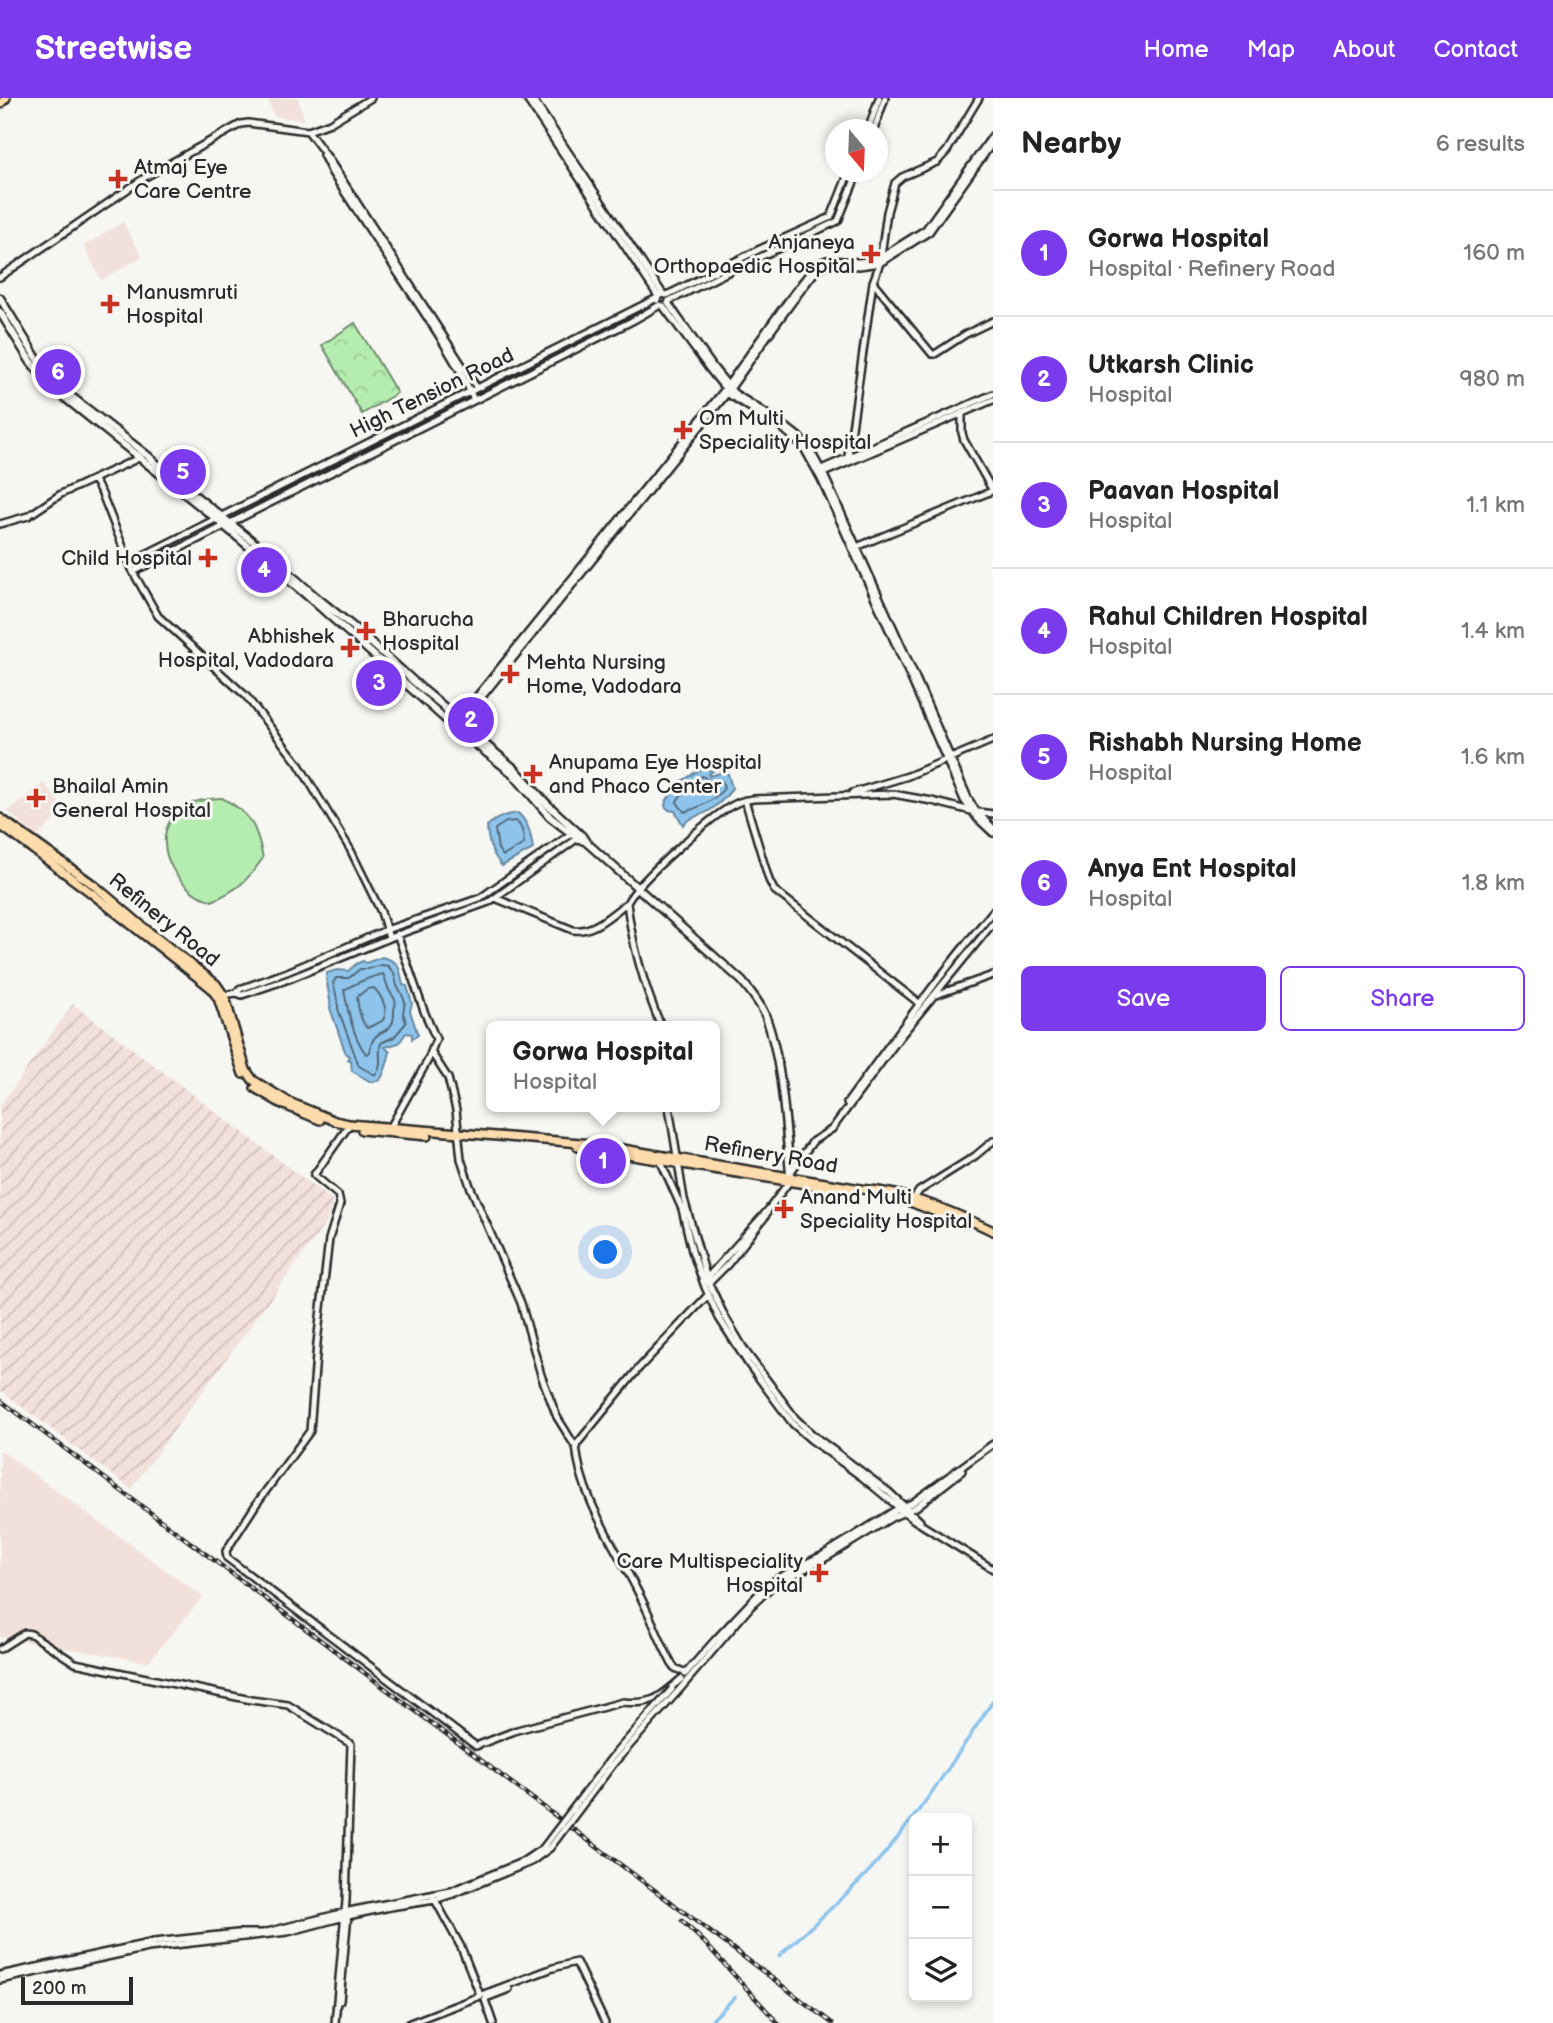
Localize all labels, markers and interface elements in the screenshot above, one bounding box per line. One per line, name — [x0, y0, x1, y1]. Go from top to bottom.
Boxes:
text: Streetwise — [35, 29, 192, 69]
text: Home — [1144, 35, 1209, 64]
text: Map — [1247, 35, 1295, 64]
text: About — [1333, 35, 1395, 64]
text: Contact — [1433, 35, 1518, 64]
north arrow — [825, 119, 888, 182]
text: Nearby — [1021, 126, 1121, 162]
text: 6 results — [1436, 130, 1525, 158]
place label: Atmaj Eye Care Centre — [134, 155, 251, 204]
marker: Atmaj Eye Care Centre — [108, 169, 128, 189]
text: Gorwa Hospital — [1088, 224, 1269, 255]
place label: Anjaneya Orthopaedic Hospital — [654, 230, 855, 279]
text: 1 — [1039, 239, 1049, 267]
text: 160 m — [1463, 239, 1525, 267]
marker: Anjaneya Orthopaedic Hospital — [861, 244, 881, 264]
text: Hospital · Refinery Road — [1088, 255, 1335, 283]
place label: Manusmruti Hospital — [126, 280, 238, 329]
marker: Manusmruti Hospital — [100, 294, 120, 314]
street label: High Tension Road — [346, 342, 518, 444]
pin: 6 — [35, 346, 81, 398]
text: Utkarsh Clinic — [1088, 350, 1254, 381]
text: 2 — [1037, 365, 1051, 393]
text: 980 m — [1460, 365, 1525, 393]
text: Hospital — [1088, 381, 1173, 409]
place label: Om Multi Speciality Hospital — [699, 406, 871, 455]
marker: Om Multi Speciality Hospital — [673, 420, 693, 440]
pin: 5 — [160, 446, 206, 498]
text: Paavan Hospital — [1088, 476, 1279, 507]
text: 3 — [1037, 491, 1051, 519]
text: 1.1 km — [1466, 491, 1525, 519]
text: Hospital — [1088, 507, 1173, 535]
pin: 4 — [241, 544, 287, 596]
place label: Child Hospital — [61, 546, 192, 571]
marker: Child Hospital — [198, 548, 218, 568]
text: Rahul Children Hospital — [1088, 602, 1368, 633]
place label: Bharucha Hospital — [382, 607, 474, 656]
text: 4 — [1037, 617, 1051, 645]
text: 1.4 km — [1461, 617, 1525, 645]
marker: Bharucha Hospital — [356, 621, 376, 641]
place label: Abhishek Hospital, Vadodara — [158, 624, 335, 673]
text: Hospital — [1088, 633, 1173, 661]
marker: Abhishek Hospital, Vadodara — [340, 638, 360, 658]
place label: Mehta Nursing Home, Vadodara — [526, 650, 682, 699]
pin: 3 — [356, 657, 402, 709]
marker: Mehta Nursing Home, Vadodara — [500, 664, 520, 684]
pin: 2 — [448, 694, 494, 746]
text: Rishabh Nursing Home — [1088, 728, 1362, 759]
text: 5 — [1037, 743, 1051, 771]
text: 1.6 km — [1461, 743, 1525, 771]
place label: Anupama Eye Hospital and Phaco Center — [549, 750, 762, 799]
text: Hospital — [1088, 759, 1173, 787]
marker: Anupama Eye Hospital and Phaco Center — [523, 764, 543, 784]
place label: Bhailal Amin General Hospital — [52, 774, 211, 823]
marker: Bhailal Amin General Hospital — [26, 788, 46, 808]
text: Anya Ent Hospital — [1088, 854, 1296, 885]
street label: Refinery Road — [104, 868, 224, 972]
text: 6 — [1037, 869, 1051, 897]
text: 1.8 km — [1462, 869, 1525, 897]
text: Hospital — [1088, 885, 1173, 913]
button: Save — [1021, 966, 1266, 1031]
button: Share — [1280, 966, 1525, 1031]
popup — [486, 1021, 720, 1112]
text: Gorwa Hospital — [513, 1037, 693, 1068]
text: Hospital — [513, 1068, 597, 1096]
street label: Refinery Road — [702, 1131, 840, 1179]
pin: 1 — [580, 1135, 626, 1187]
place label: Anand Multi Speciality Hospital — [800, 1185, 972, 1234]
marker: Anand Multi Speciality Hospital — [774, 1199, 794, 1219]
your location — [588, 1235, 622, 1269]
place label: Care Multispeciality Hospital — [616, 1549, 803, 1598]
marker: Care Multispeciality Hospital — [809, 1563, 829, 1583]
map controls — [909, 1813, 972, 2002]
button: + — [909, 1813, 972, 1876]
button: − — [909, 1876, 972, 1939]
button: layers — [909, 1939, 972, 2002]
scale bar — [21, 1974, 133, 2006]
text: 200 m — [32, 1977, 86, 2000]

